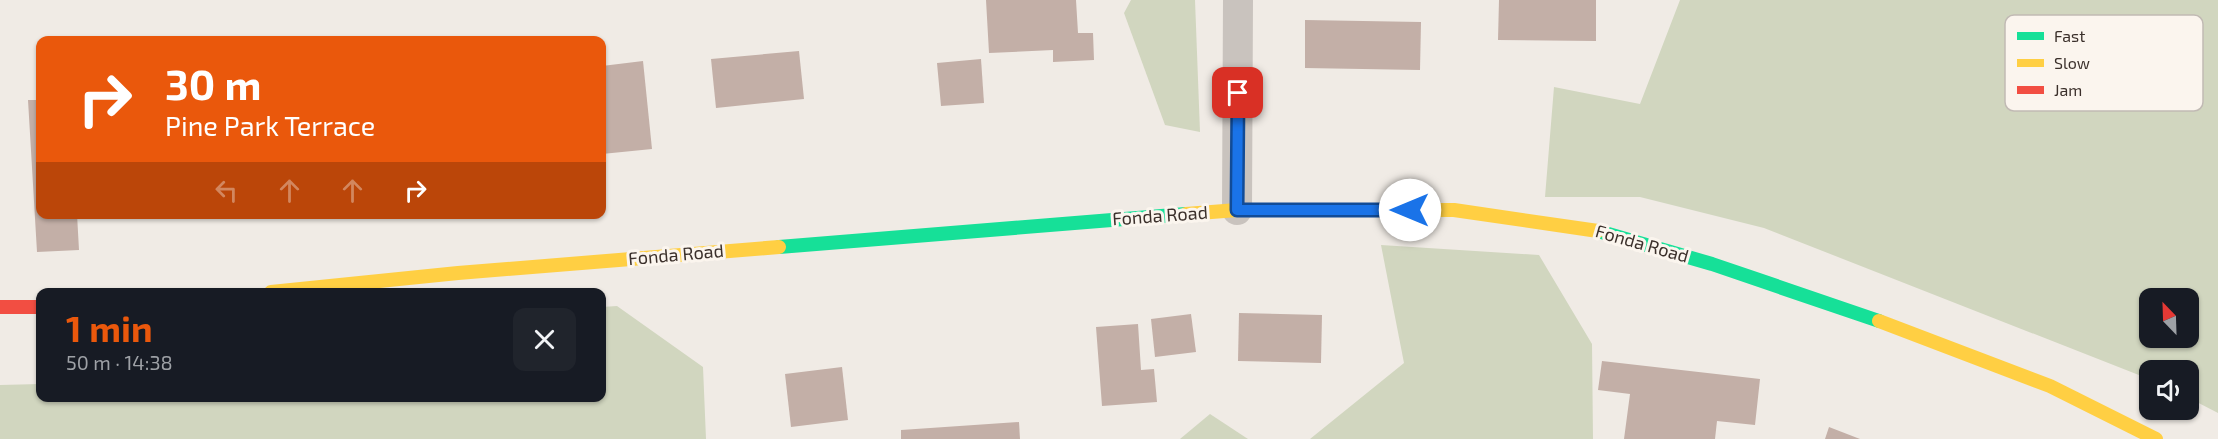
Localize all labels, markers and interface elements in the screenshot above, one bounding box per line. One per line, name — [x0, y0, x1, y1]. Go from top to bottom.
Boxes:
legend — [2005, 15, 2203, 111]
text: Fast — [2054, 26, 2085, 45]
text: Slow — [2054, 53, 2090, 72]
text: 30 m — [165, 58, 261, 108]
icon: right — [66, 60, 144, 138]
pin — [1212, 67, 1263, 118]
icon: arrive — [1221, 76, 1254, 109]
text: Jam — [2054, 80, 2082, 99]
text: Pine Park Terrace — [165, 109, 375, 141]
icon: left — [210, 174, 243, 207]
icon: ahead — [273, 174, 306, 207]
icon: ahead — [336, 174, 369, 207]
icon: right — [399, 174, 432, 207]
position arrow — [1378, 178, 1442, 242]
street label: Fonda Road — [1111, 201, 1208, 229]
street label: Fonda Road — [1593, 219, 1691, 267]
street label: Fonda Road — [627, 239, 725, 269]
north arrow — [2139, 288, 2199, 348]
map controls — [2139, 288, 2199, 420]
text: 1 min — [66, 306, 153, 349]
button: close — [513, 308, 576, 371]
text: 50 m · 14:38 — [66, 350, 173, 374]
button: sound — [2139, 360, 2199, 420]

